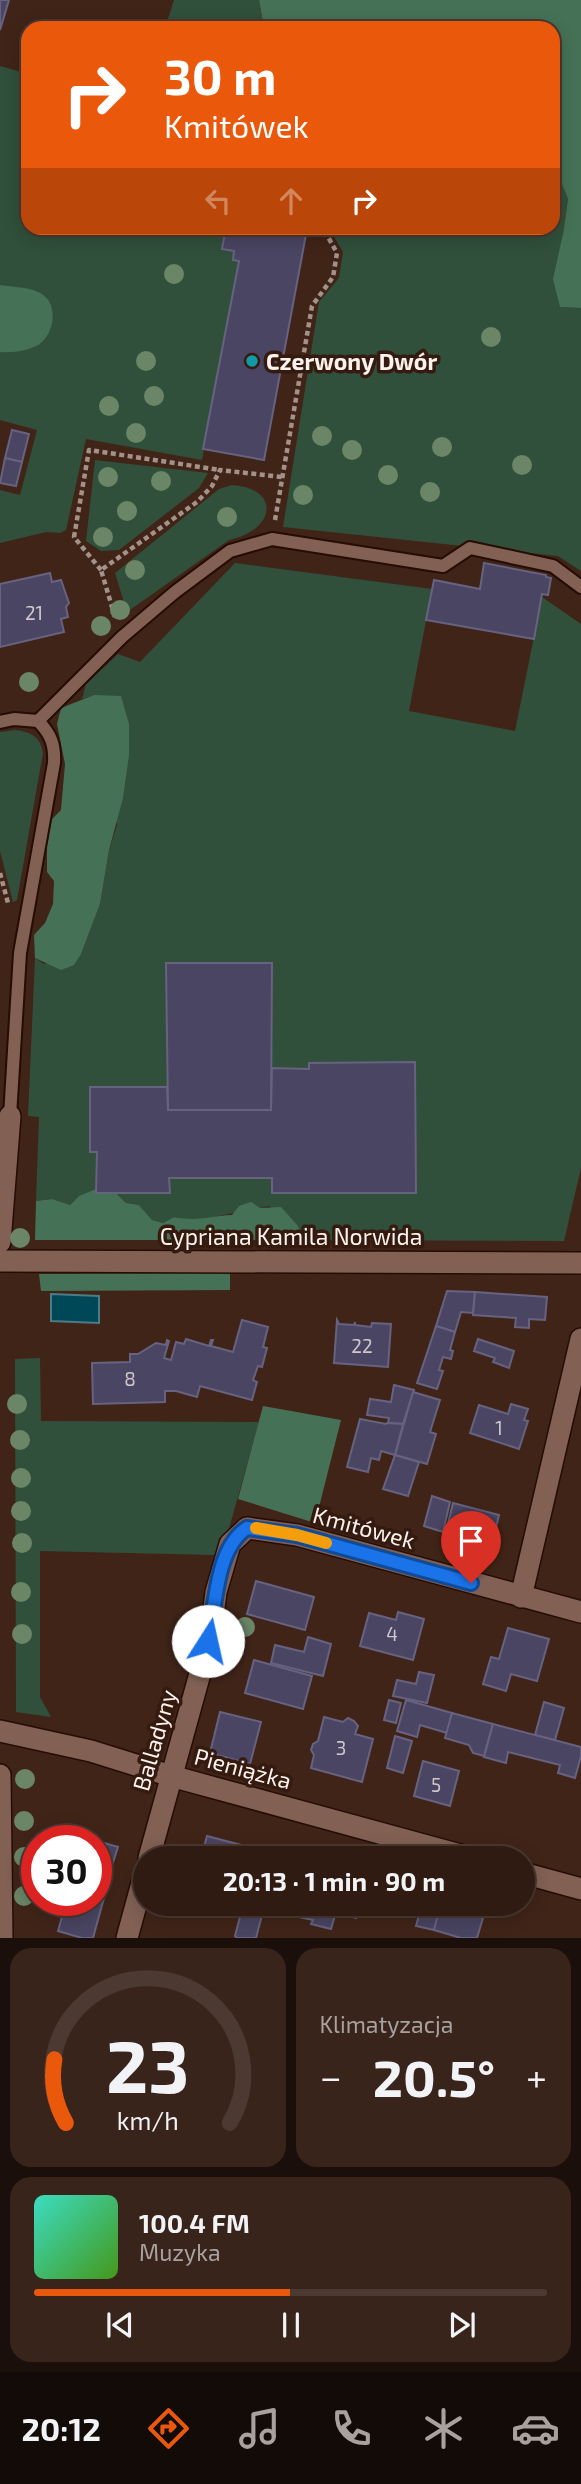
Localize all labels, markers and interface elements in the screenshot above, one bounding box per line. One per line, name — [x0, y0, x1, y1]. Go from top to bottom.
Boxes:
text: 30 m — [164, 46, 276, 105]
icon: right — [49, 49, 140, 140]
text: Kmitówek — [164, 106, 309, 144]
icon: left — [199, 182, 237, 220]
icon: ahead — [272, 182, 310, 220]
icon: right — [345, 182, 383, 220]
place label: Czerwony Dwór — [266, 347, 437, 375]
marker: Czerwony Dwór — [244, 353, 260, 369]
house number: 21 — [25, 601, 43, 624]
street label: Cypriana Kamila Norwida — [160, 1222, 422, 1250]
house number: 22 — [351, 1334, 373, 1357]
house number: 8 — [124, 1367, 136, 1390]
house number: 1 — [495, 1416, 503, 1439]
street label: Kmitówek — [310, 1500, 418, 1554]
pin — [441, 1511, 501, 1583]
icon: arrive — [452, 1522, 490, 1560]
position arrow — [171, 1604, 245, 1678]
house number: 4 — [386, 1622, 398, 1645]
street label: Balladyny — [126, 1686, 182, 1794]
house number: 3 — [336, 1736, 346, 1759]
street label: Pieniążka — [191, 1742, 295, 1794]
house number: 5 — [431, 1773, 441, 1796]
speed limit sign: 30 — [21, 1825, 112, 1916]
text: 20:13 · 1 min · 90 m — [223, 1865, 445, 1896]
text: Klimatyzacja — [320, 2010, 453, 2038]
text: 23 — [106, 2021, 190, 2109]
text: 20.5° — [373, 2045, 495, 2107]
text: − — [320, 2053, 342, 2099]
text: + — [526, 2053, 547, 2099]
text: km/h — [117, 2105, 179, 2135]
text: 100.4 FM — [139, 2207, 250, 2238]
text: Muzyka — [139, 2238, 221, 2266]
icon: previous — [101, 2306, 139, 2344]
icon: pause — [272, 2306, 310, 2344]
icon: next — [443, 2306, 481, 2344]
icon: directions — [144, 2404, 193, 2453]
icon: music — [235, 2404, 284, 2453]
icon: phone — [327, 2404, 376, 2453]
icon: climate — [419, 2404, 468, 2453]
icon: car — [511, 2404, 560, 2453]
text: 20:12 — [21, 2409, 101, 2447]

